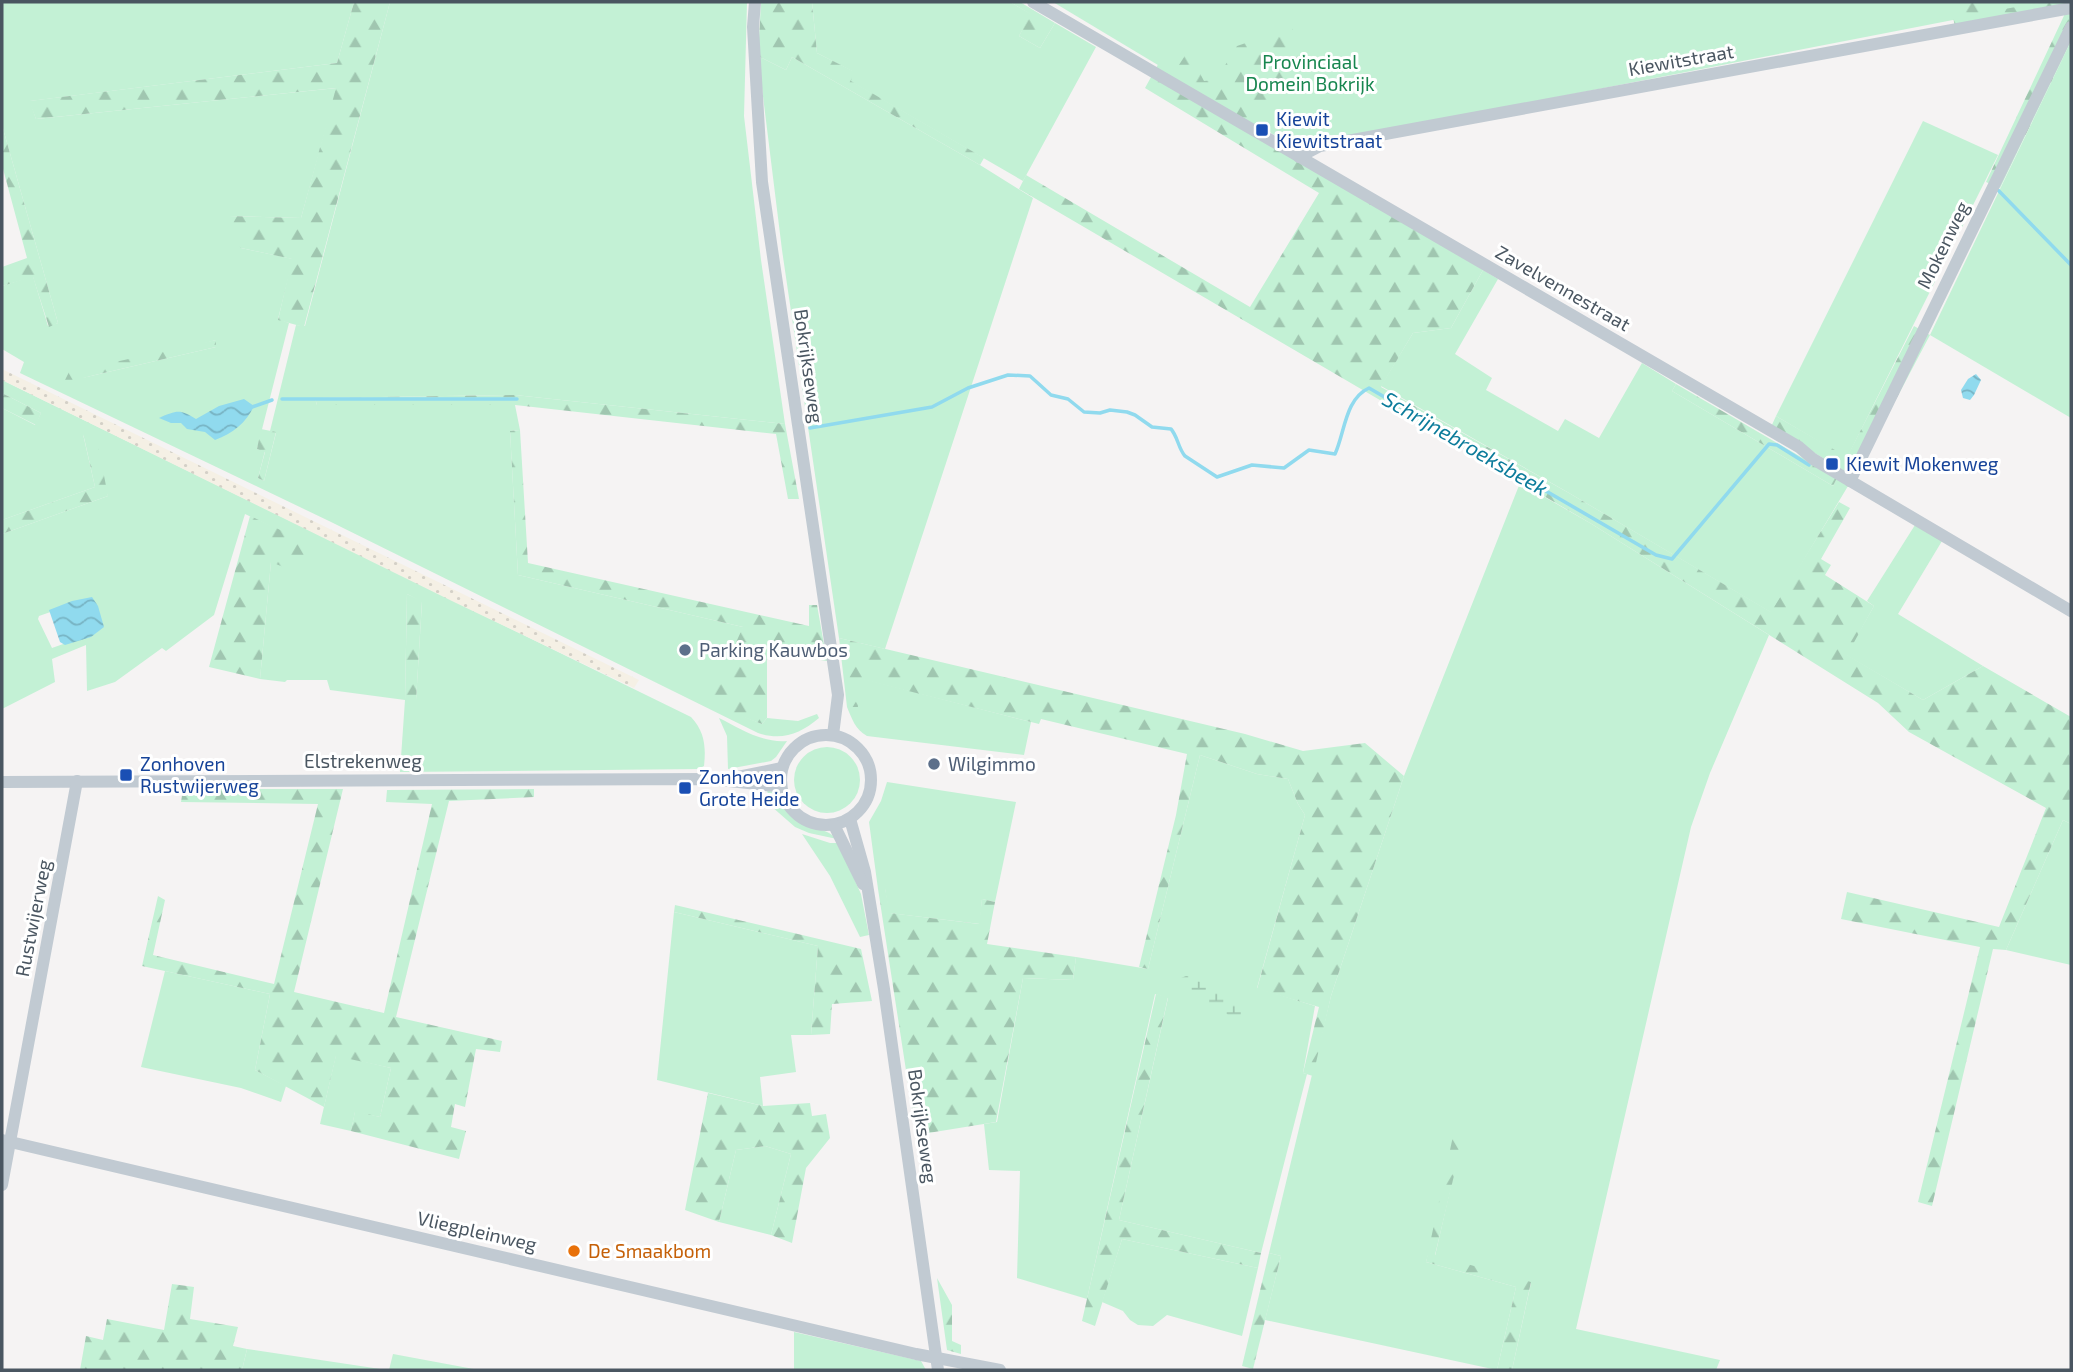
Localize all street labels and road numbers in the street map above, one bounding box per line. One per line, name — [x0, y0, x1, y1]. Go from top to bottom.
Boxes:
street label: Kiewitstraat — [1627, 39, 1735, 80]
street label: Mokenweg — [1912, 197, 1974, 292]
street label: Zavelvennestraat — [1492, 240, 1635, 335]
street label: Bokrijkseweg — [790, 307, 829, 425]
street label: Elstrekenweg — [304, 749, 422, 772]
street label: Rustwijerweg — [10, 857, 55, 978]
street label: Bokrijkseweg — [904, 1067, 943, 1185]
street label: Vliegpleinweg — [415, 1206, 539, 1256]

